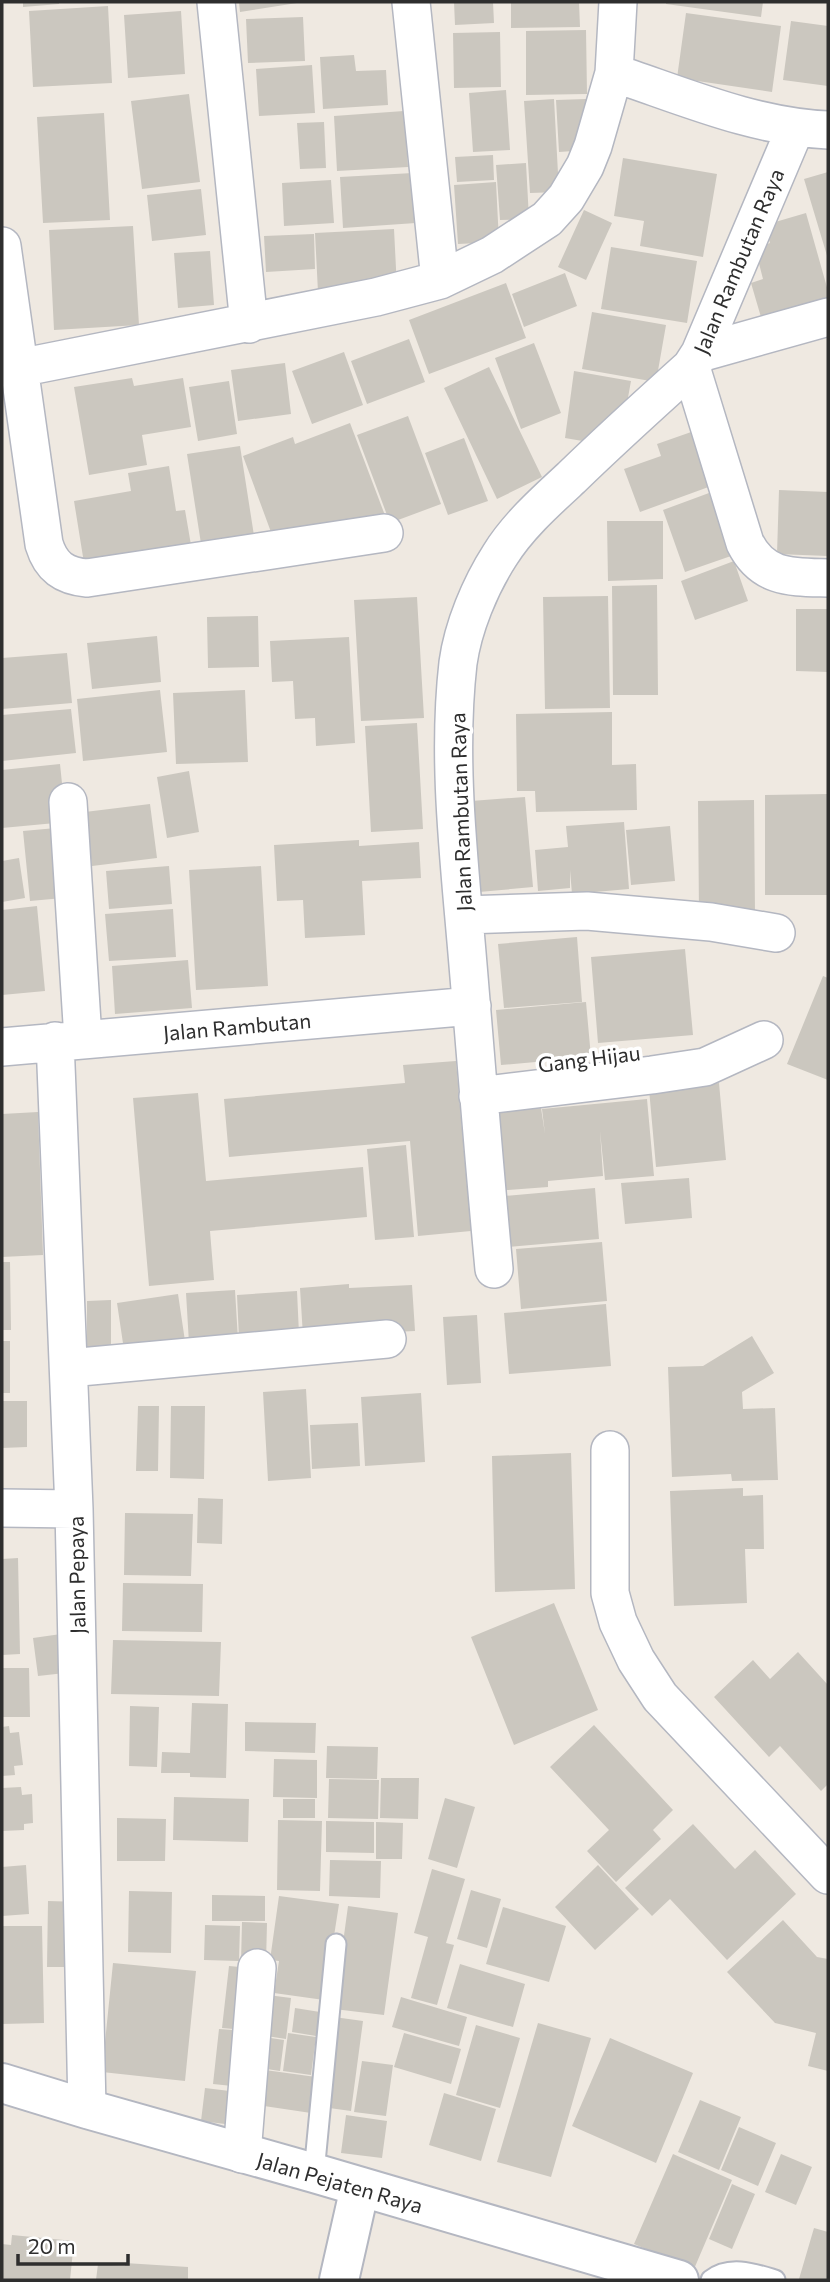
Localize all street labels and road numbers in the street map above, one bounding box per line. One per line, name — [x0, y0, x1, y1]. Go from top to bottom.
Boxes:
street label: Jalan Rambutan Raya — [688, 165, 788, 357]
street label: Jalan Rambutan Raya — [444, 712, 476, 912]
street label: Jalan Rambutan — [162, 1007, 312, 1045]
street label: Gang Hijau — [536, 1039, 642, 1077]
street label: Jalan Pepaya — [62, 1516, 90, 1634]
street label: Jalan Pejaten Raya — [254, 2146, 426, 2218]

